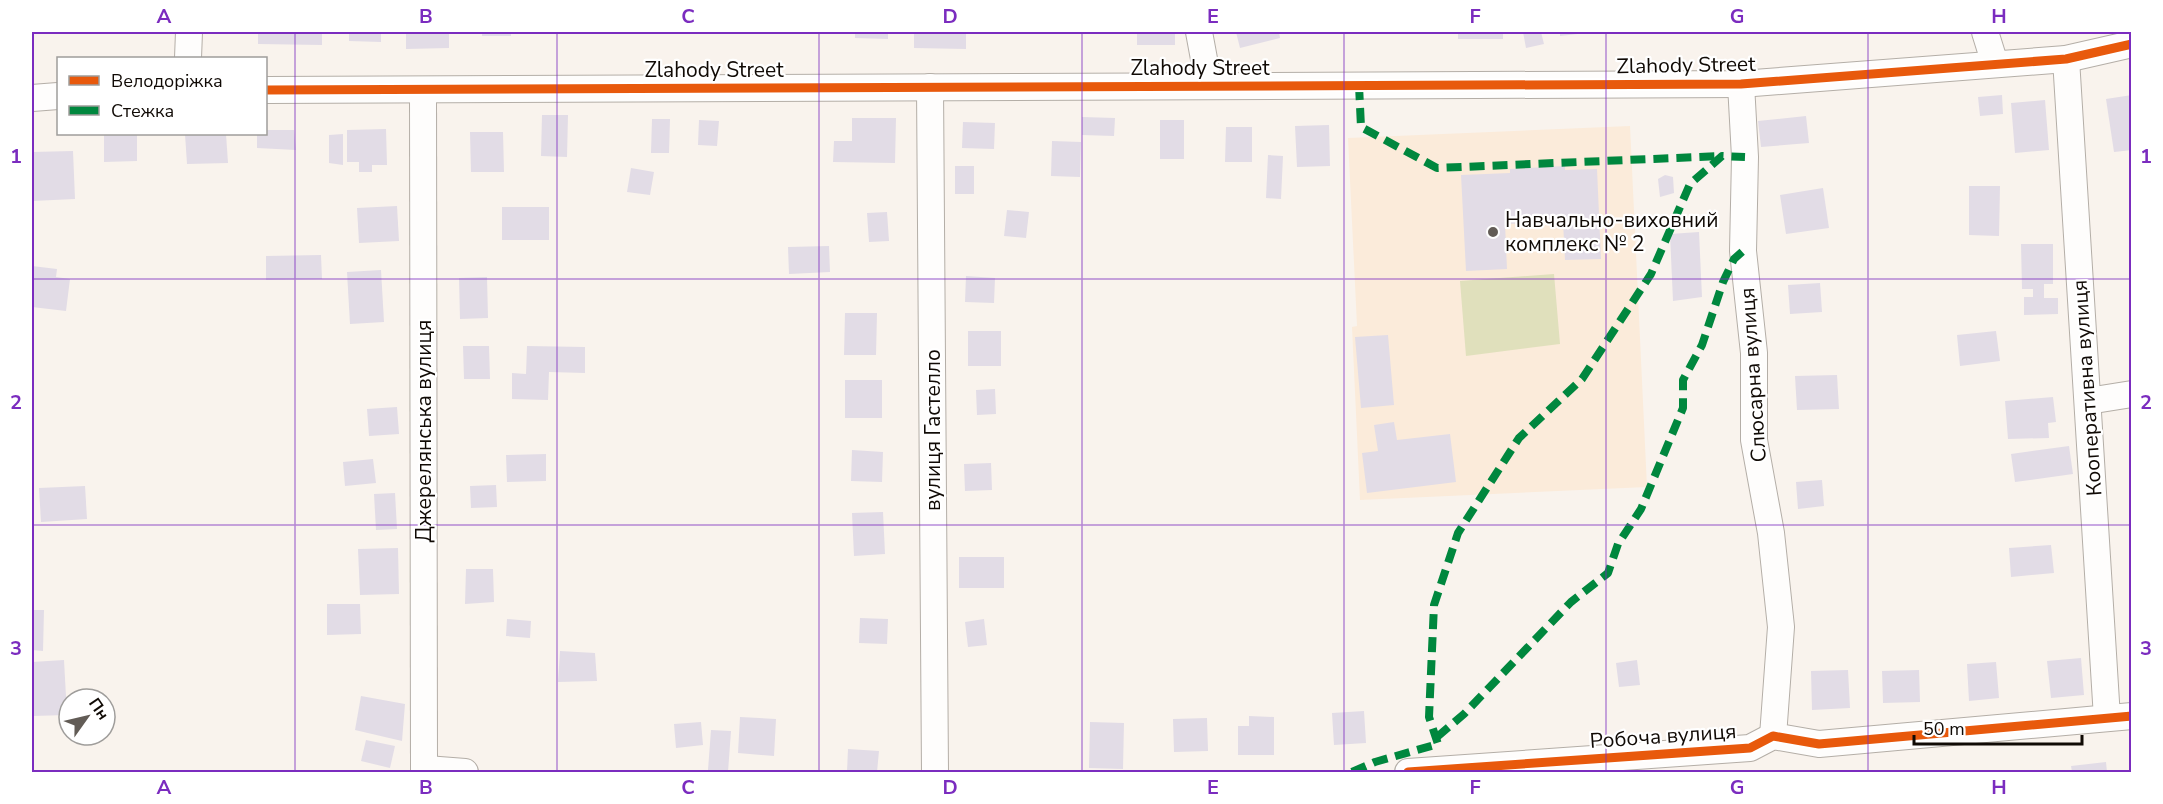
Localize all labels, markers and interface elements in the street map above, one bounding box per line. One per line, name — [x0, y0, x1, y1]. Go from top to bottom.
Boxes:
text: A — [157, 3, 172, 30]
text: B — [419, 3, 433, 30]
text: C — [681, 3, 695, 30]
text: D — [942, 3, 958, 30]
text: E — [1207, 3, 1219, 30]
text: F — [1469, 3, 1481, 30]
text: G — [1730, 3, 1744, 30]
text: H — [1991, 3, 2007, 30]
street label: Zlahody Street — [1616, 50, 1756, 80]
street label: Zlahody Street — [1130, 54, 1270, 82]
street label: Zlahody Street — [644, 56, 784, 84]
legend — [57, 57, 267, 135]
text: Велодоріжка — [111, 69, 223, 93]
text: Стежка — [111, 99, 174, 123]
text: 1 — [10, 143, 22, 170]
text: 1 — [2140, 143, 2152, 170]
place label: Навчально-виховний комплекс № 2 — [1505, 206, 1719, 258]
marker: Навчально-виховний комплекс № 2 — [1486, 225, 1500, 239]
street label: Кооперативна вулиця — [2065, 279, 2109, 497]
street label: Слюсарна вулиця — [1733, 287, 1773, 463]
street label: Джерелянська вулиця — [410, 320, 438, 542]
street label: вулиця Гастелло — [919, 349, 947, 511]
text: 2 — [10, 389, 22, 416]
text: 2 — [2140, 389, 2152, 416]
text: 3 — [10, 635, 22, 662]
text: 3 — [2140, 635, 2152, 662]
north arrow — [57, 687, 117, 747]
text: Пн — [83, 694, 114, 724]
scale bar — [1914, 708, 2082, 746]
street label: Робоча вулиця — [1589, 717, 1737, 755]
text: 50 m — [1923, 717, 1965, 741]
text: A — [157, 774, 172, 801]
text: B — [419, 774, 433, 801]
text: C — [681, 774, 695, 801]
text: D — [942, 774, 958, 801]
text: E — [1207, 774, 1219, 801]
text: F — [1469, 774, 1481, 801]
text: G — [1730, 774, 1744, 801]
text: H — [1991, 774, 2007, 801]

